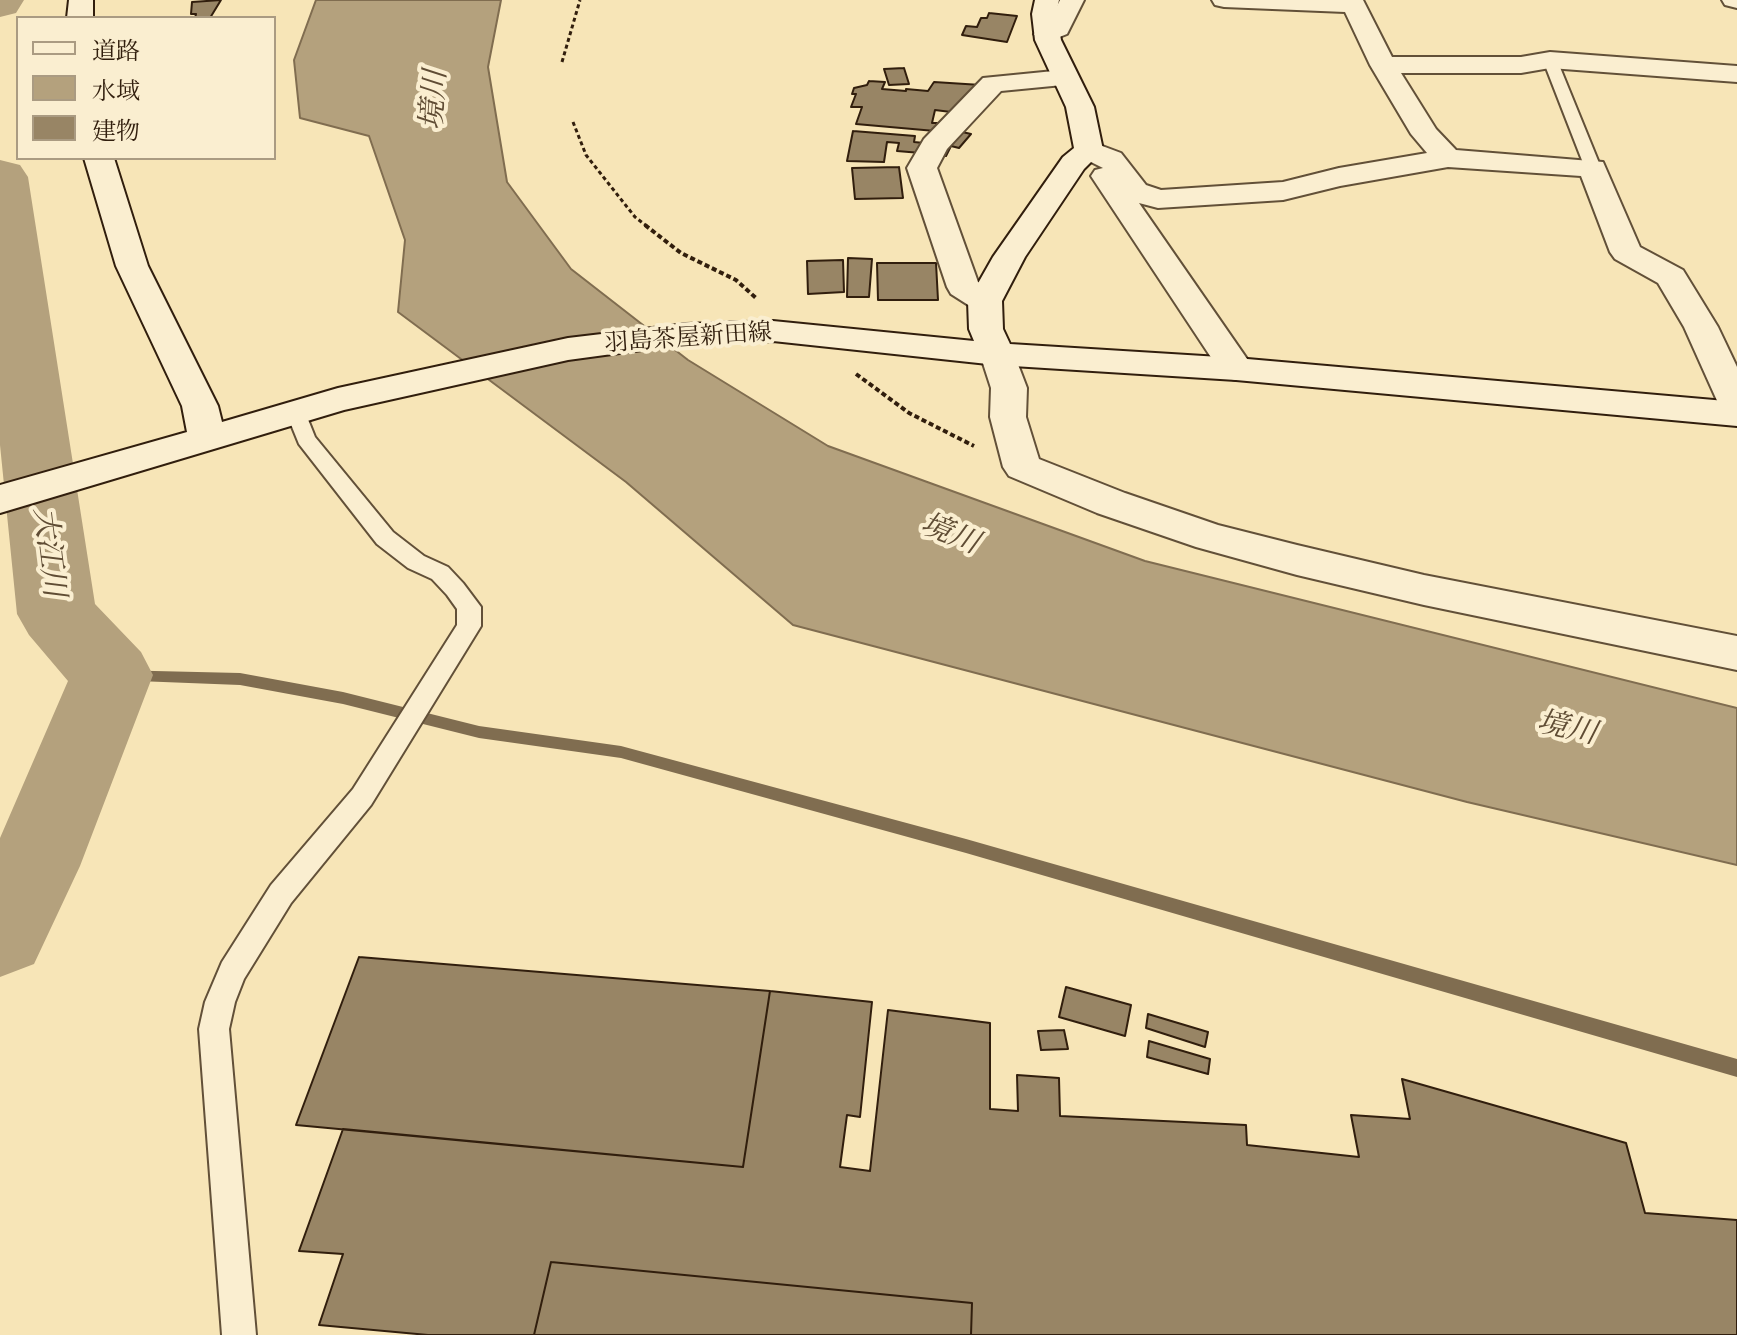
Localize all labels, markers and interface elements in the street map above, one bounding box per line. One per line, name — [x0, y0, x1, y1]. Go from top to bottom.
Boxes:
legend — [16, 16, 276, 160]
text: 道路 — [92, 36, 140, 65]
water label: 境川 — [414, 69, 454, 131]
text: 水域 — [92, 76, 140, 105]
text: 建物 — [92, 116, 140, 145]
street label: 羽島茶屋新田線 — [603, 318, 773, 358]
water label: 大江川 — [26, 505, 72, 599]
water label: 境川 — [915, 506, 985, 562]
water label: 境川 — [1534, 704, 1600, 752]

